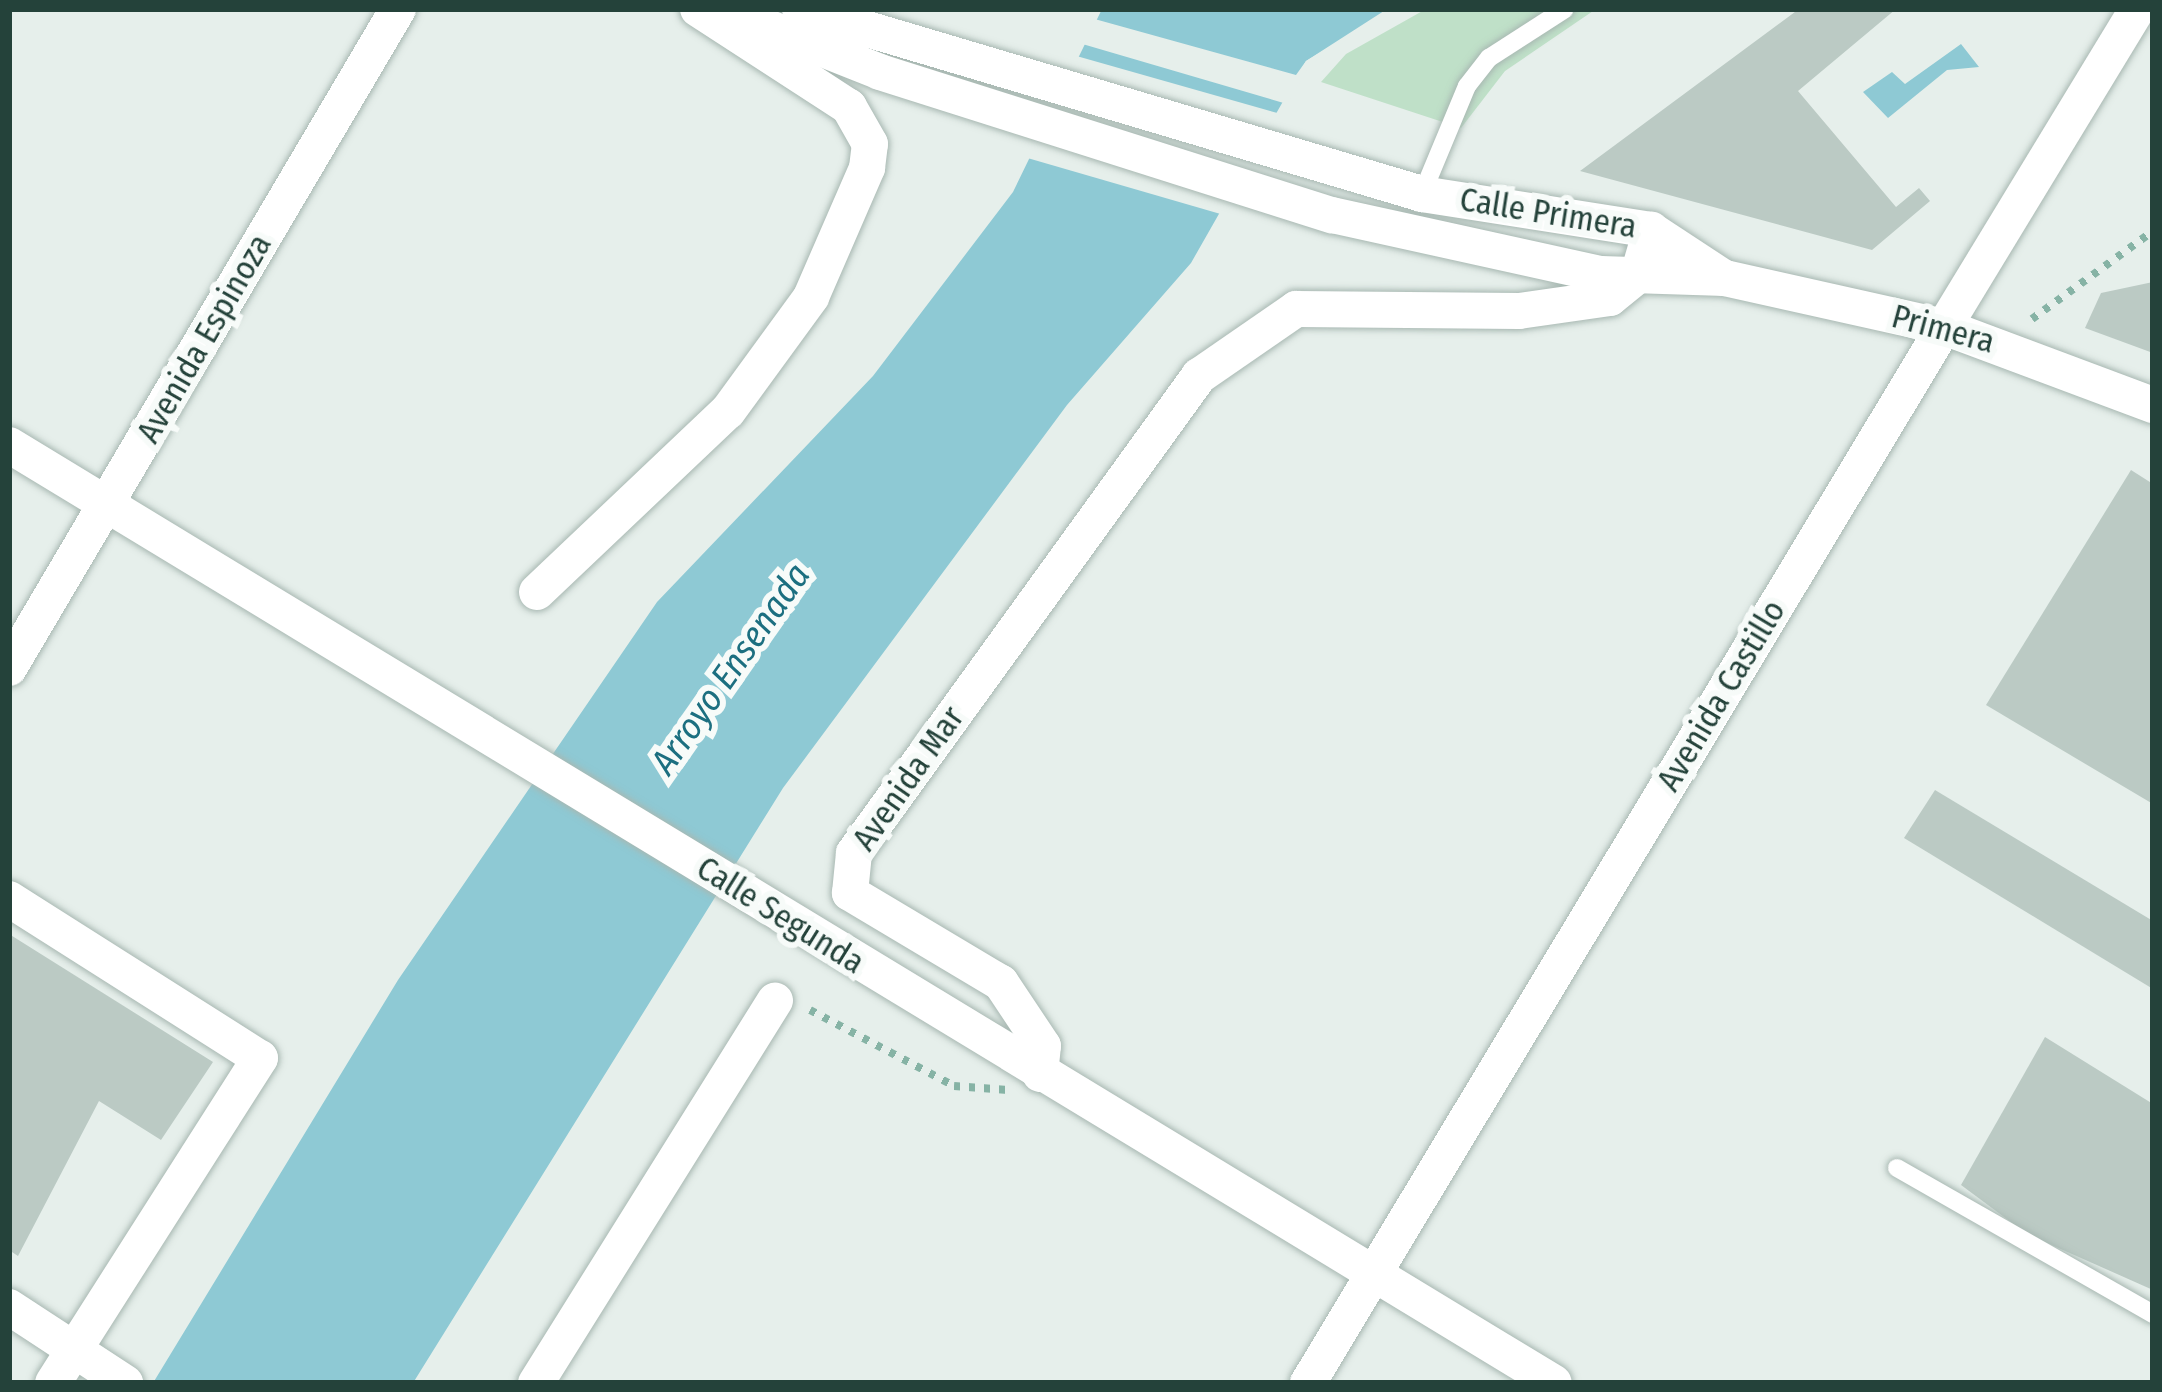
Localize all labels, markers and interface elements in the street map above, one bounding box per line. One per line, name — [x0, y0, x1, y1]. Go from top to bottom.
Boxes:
street label: Calle Primera — [1457, 180, 1639, 248]
street label: Avenida Espinoza — [129, 228, 281, 450]
street label: Primera — [1887, 297, 1999, 363]
water label: Arroyo Ensenada — [642, 555, 820, 783]
street label: Avenida Castillo — [1649, 593, 1795, 799]
street label: Avenida Mar — [845, 699, 973, 859]
street label: Calle Segunda — [689, 849, 871, 983]

